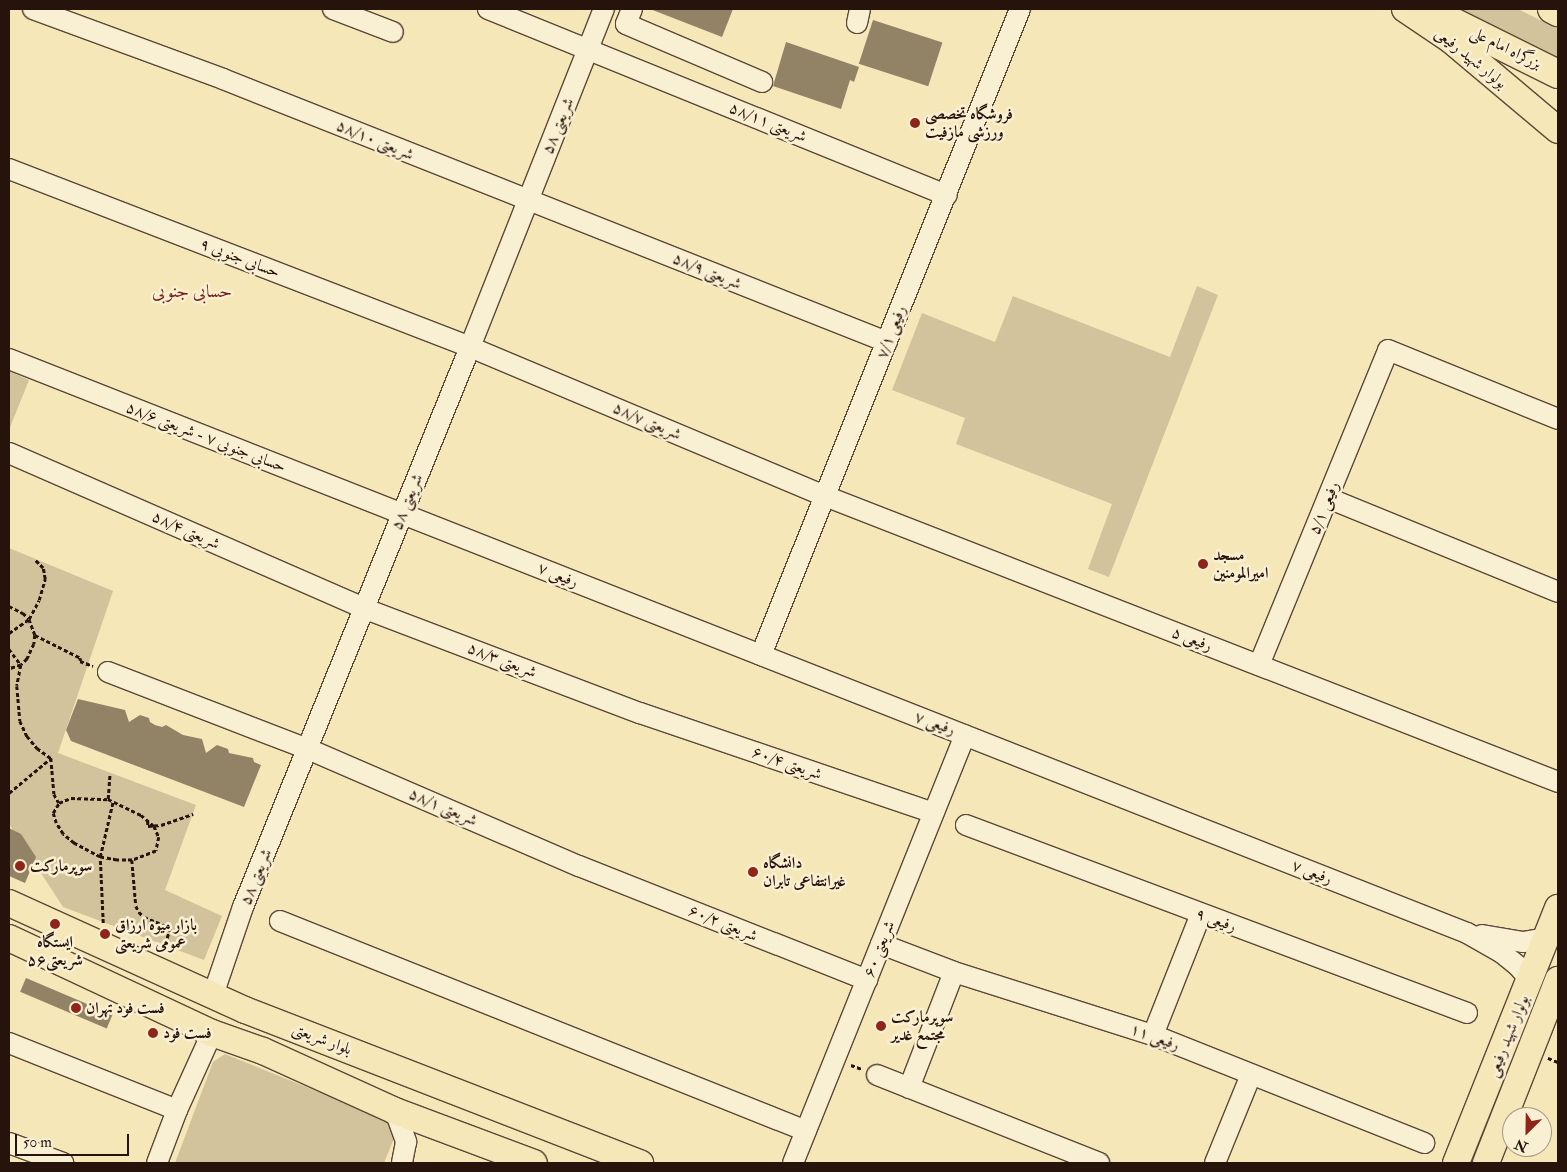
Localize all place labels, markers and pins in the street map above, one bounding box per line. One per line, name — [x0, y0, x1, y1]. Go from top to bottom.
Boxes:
place label: فروشگاه تخصصی ورزشی مازفیت — [925, 104, 1013, 142]
marker: فروشگاه تخصصی ورزشی مازفیت — [909, 117, 921, 129]
place label: مسجد امیرالمومنین — [1213, 545, 1268, 583]
marker: مسجد امیرالمومنین — [1197, 558, 1209, 570]
place label: دانشگاه غیرانتفاعی تابران — [763, 853, 846, 891]
place label: سوپرمارکت — [30, 856, 92, 876]
marker: سوپرمارکت — [14, 860, 26, 872]
marker: دانشگاه غیرانتفاعی تابران — [747, 866, 759, 878]
place label: بازار میوه ارزاق عمومی شریعتی — [115, 915, 197, 953]
marker: ایستگاه شریعتی۵۶ — [49, 918, 61, 930]
marker: بازار میوه ارزاق عمومی شریعتی — [99, 928, 111, 940]
place label: ایستگاه شریعتی۵۶ — [27, 932, 83, 970]
place label: فست فود تهران — [86, 998, 165, 1018]
marker: فست فود تهران — [70, 1002, 82, 1014]
place label: سوپرمارکت مجتمع غدیر — [891, 1007, 953, 1045]
marker: سوپرمارکت مجتمع غدیر — [875, 1020, 887, 1032]
place label: فست فود — [163, 1023, 212, 1043]
marker: فست فود — [147, 1027, 159, 1039]

